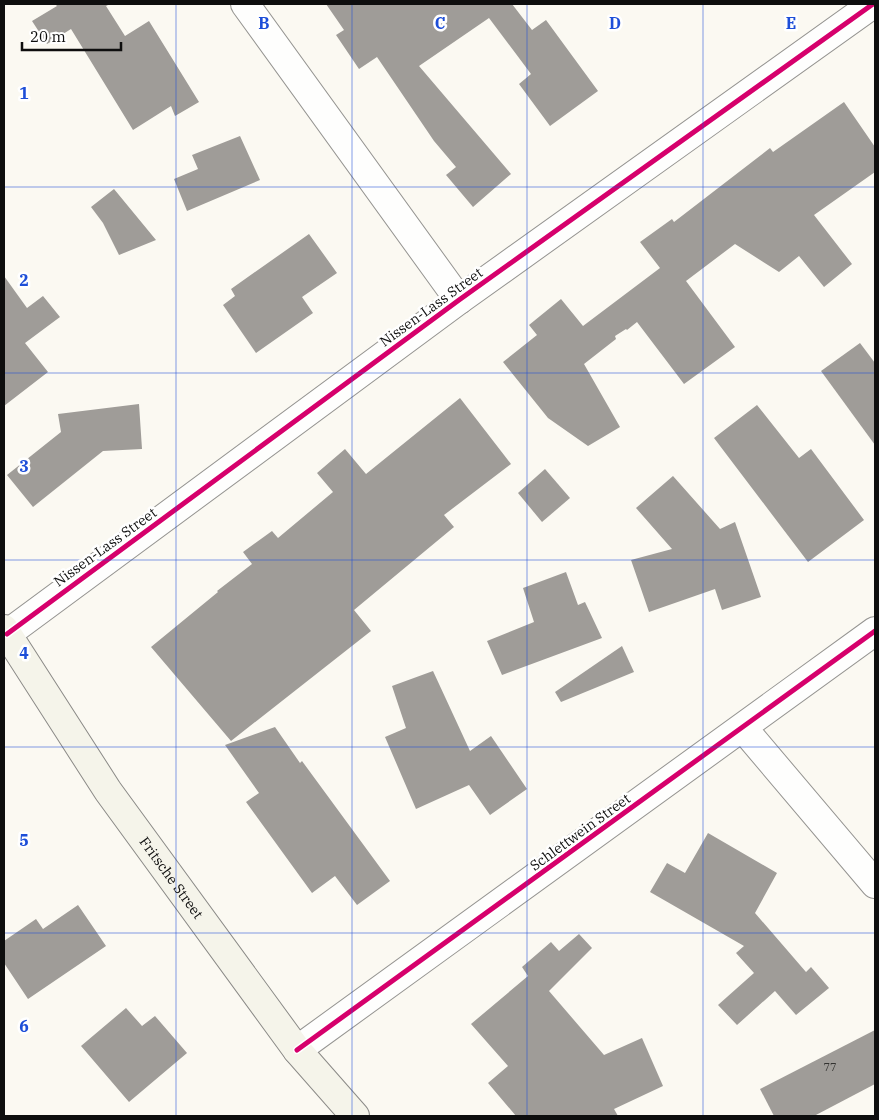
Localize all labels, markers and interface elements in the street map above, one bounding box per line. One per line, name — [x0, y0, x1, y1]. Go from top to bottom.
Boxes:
text: B — [258, 13, 270, 33]
text: C — [435, 13, 445, 33]
text: D — [609, 13, 621, 33]
text: E — [786, 13, 796, 33]
scale bar — [22, 20, 121, 52]
text: 20 m — [30, 27, 66, 46]
text: 1 — [19, 83, 29, 103]
street label: Nissen-Lass Street — [376, 264, 486, 350]
text: 2 — [19, 270, 29, 290]
text: 3 — [19, 456, 29, 476]
street label: Nissen-Lass Street — [50, 504, 160, 590]
text: 4 — [19, 643, 29, 663]
street label: Schlettwein Street — [526, 789, 634, 875]
text: 5 — [19, 830, 29, 850]
street label: Fritsche Street — [136, 833, 207, 922]
text: 6 — [19, 1016, 29, 1036]
house number: 77 — [823, 1060, 837, 1074]

